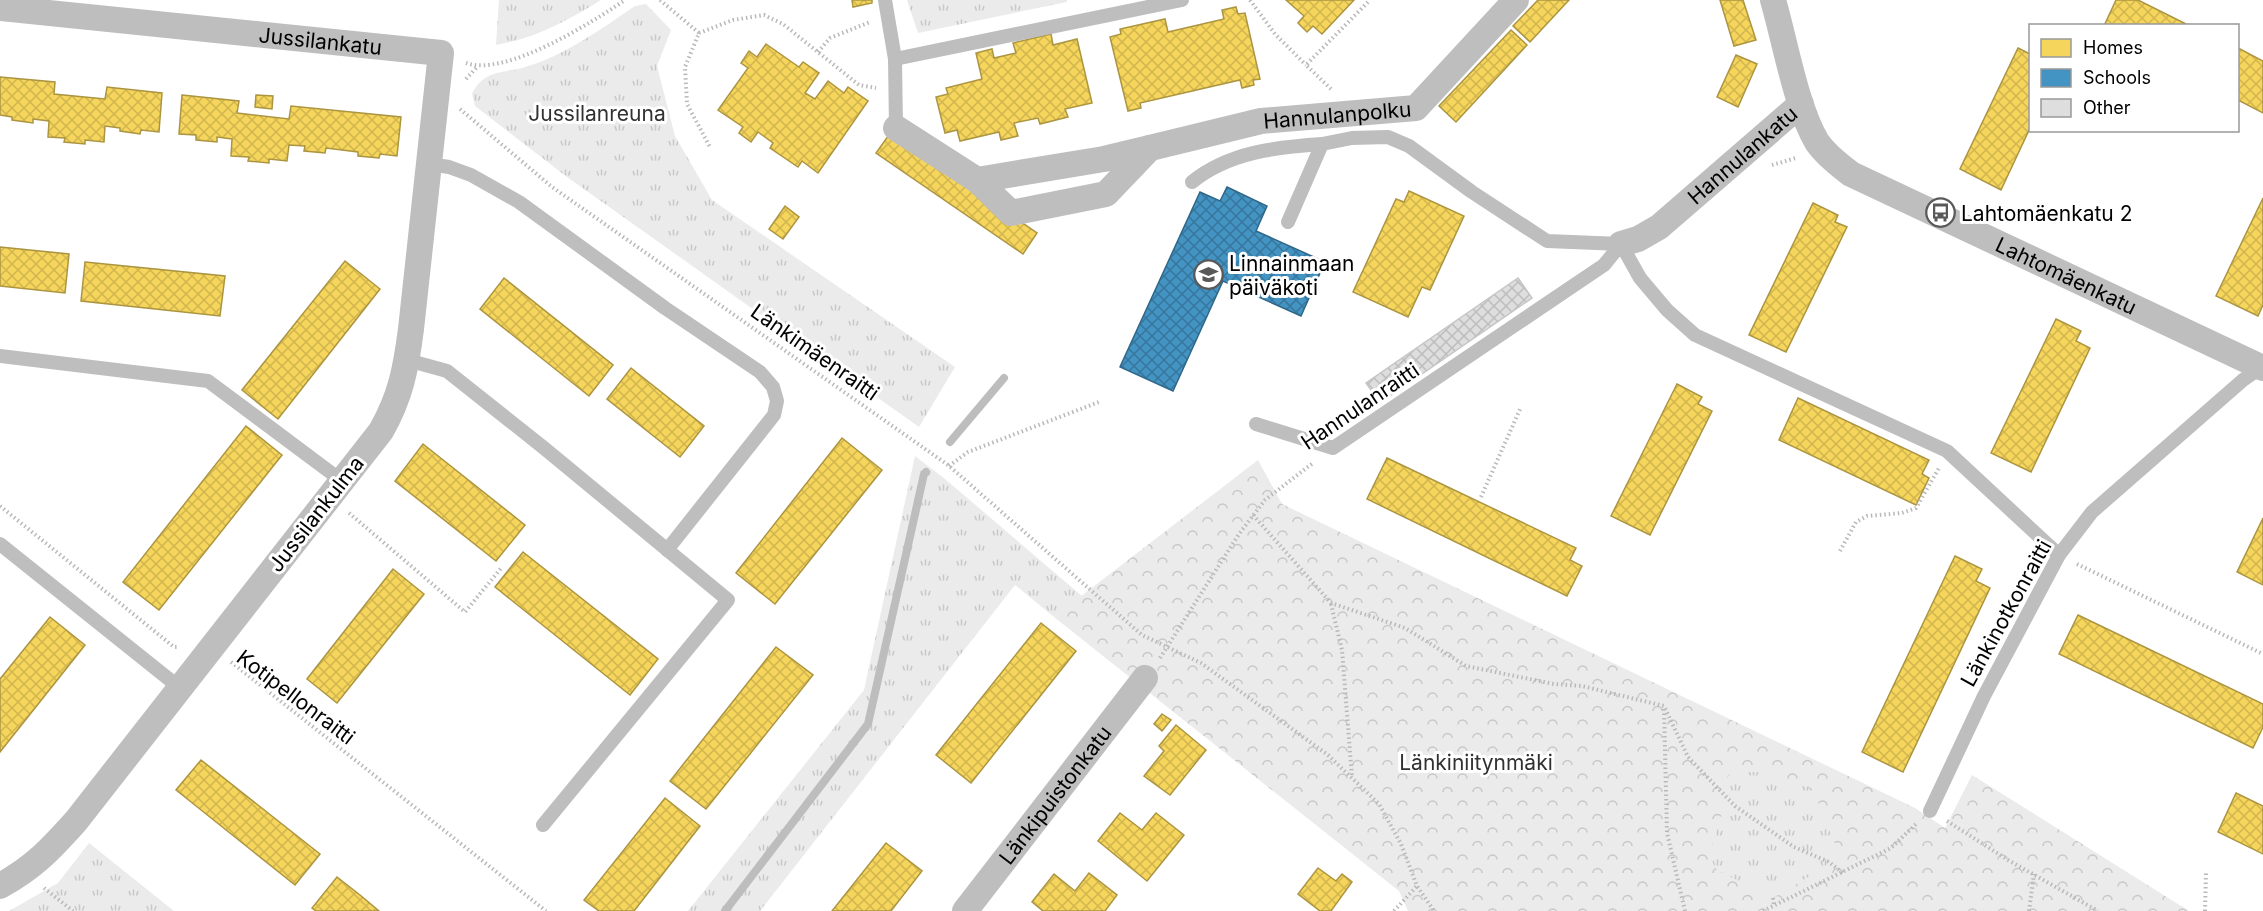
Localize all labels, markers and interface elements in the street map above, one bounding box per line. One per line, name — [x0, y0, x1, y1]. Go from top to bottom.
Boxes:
street label: Jussilankatu — [258, 22, 383, 59]
legend — [2029, 24, 2239, 132]
text: Homes — [2083, 37, 2143, 58]
text: Schools — [2083, 67, 2151, 88]
street label: Hannulanpolku — [1262, 96, 1412, 133]
text: Other — [2083, 97, 2131, 118]
park label: Jussilanreuna — [528, 101, 666, 126]
street label: Hannulankatu — [1682, 101, 1802, 209]
bus stop icon: Lahtomäenkatu 2 — [1924, 197, 1956, 229]
place label: Lahtomäenkatu 2 — [1961, 201, 2133, 226]
street label: Lahtomäenkatu — [1992, 232, 2141, 319]
place label: Linnainmaan päiväkoti — [1229, 251, 1354, 300]
school or university icon: Linnainmaan päiväkoti — [1192, 259, 1224, 291]
street label: Länkimäenraitti — [746, 299, 884, 405]
street label: Hannulanraitti — [1296, 357, 1424, 455]
street label: Jussilankulma — [263, 451, 369, 577]
street label: Länkinotkonraitti — [1955, 535, 2057, 691]
street label: Kotipellonraitti — [232, 645, 360, 749]
street label: Länkipuistonkatu — [993, 720, 1116, 869]
park label: Länkiniitynmäki — [1399, 750, 1553, 775]

